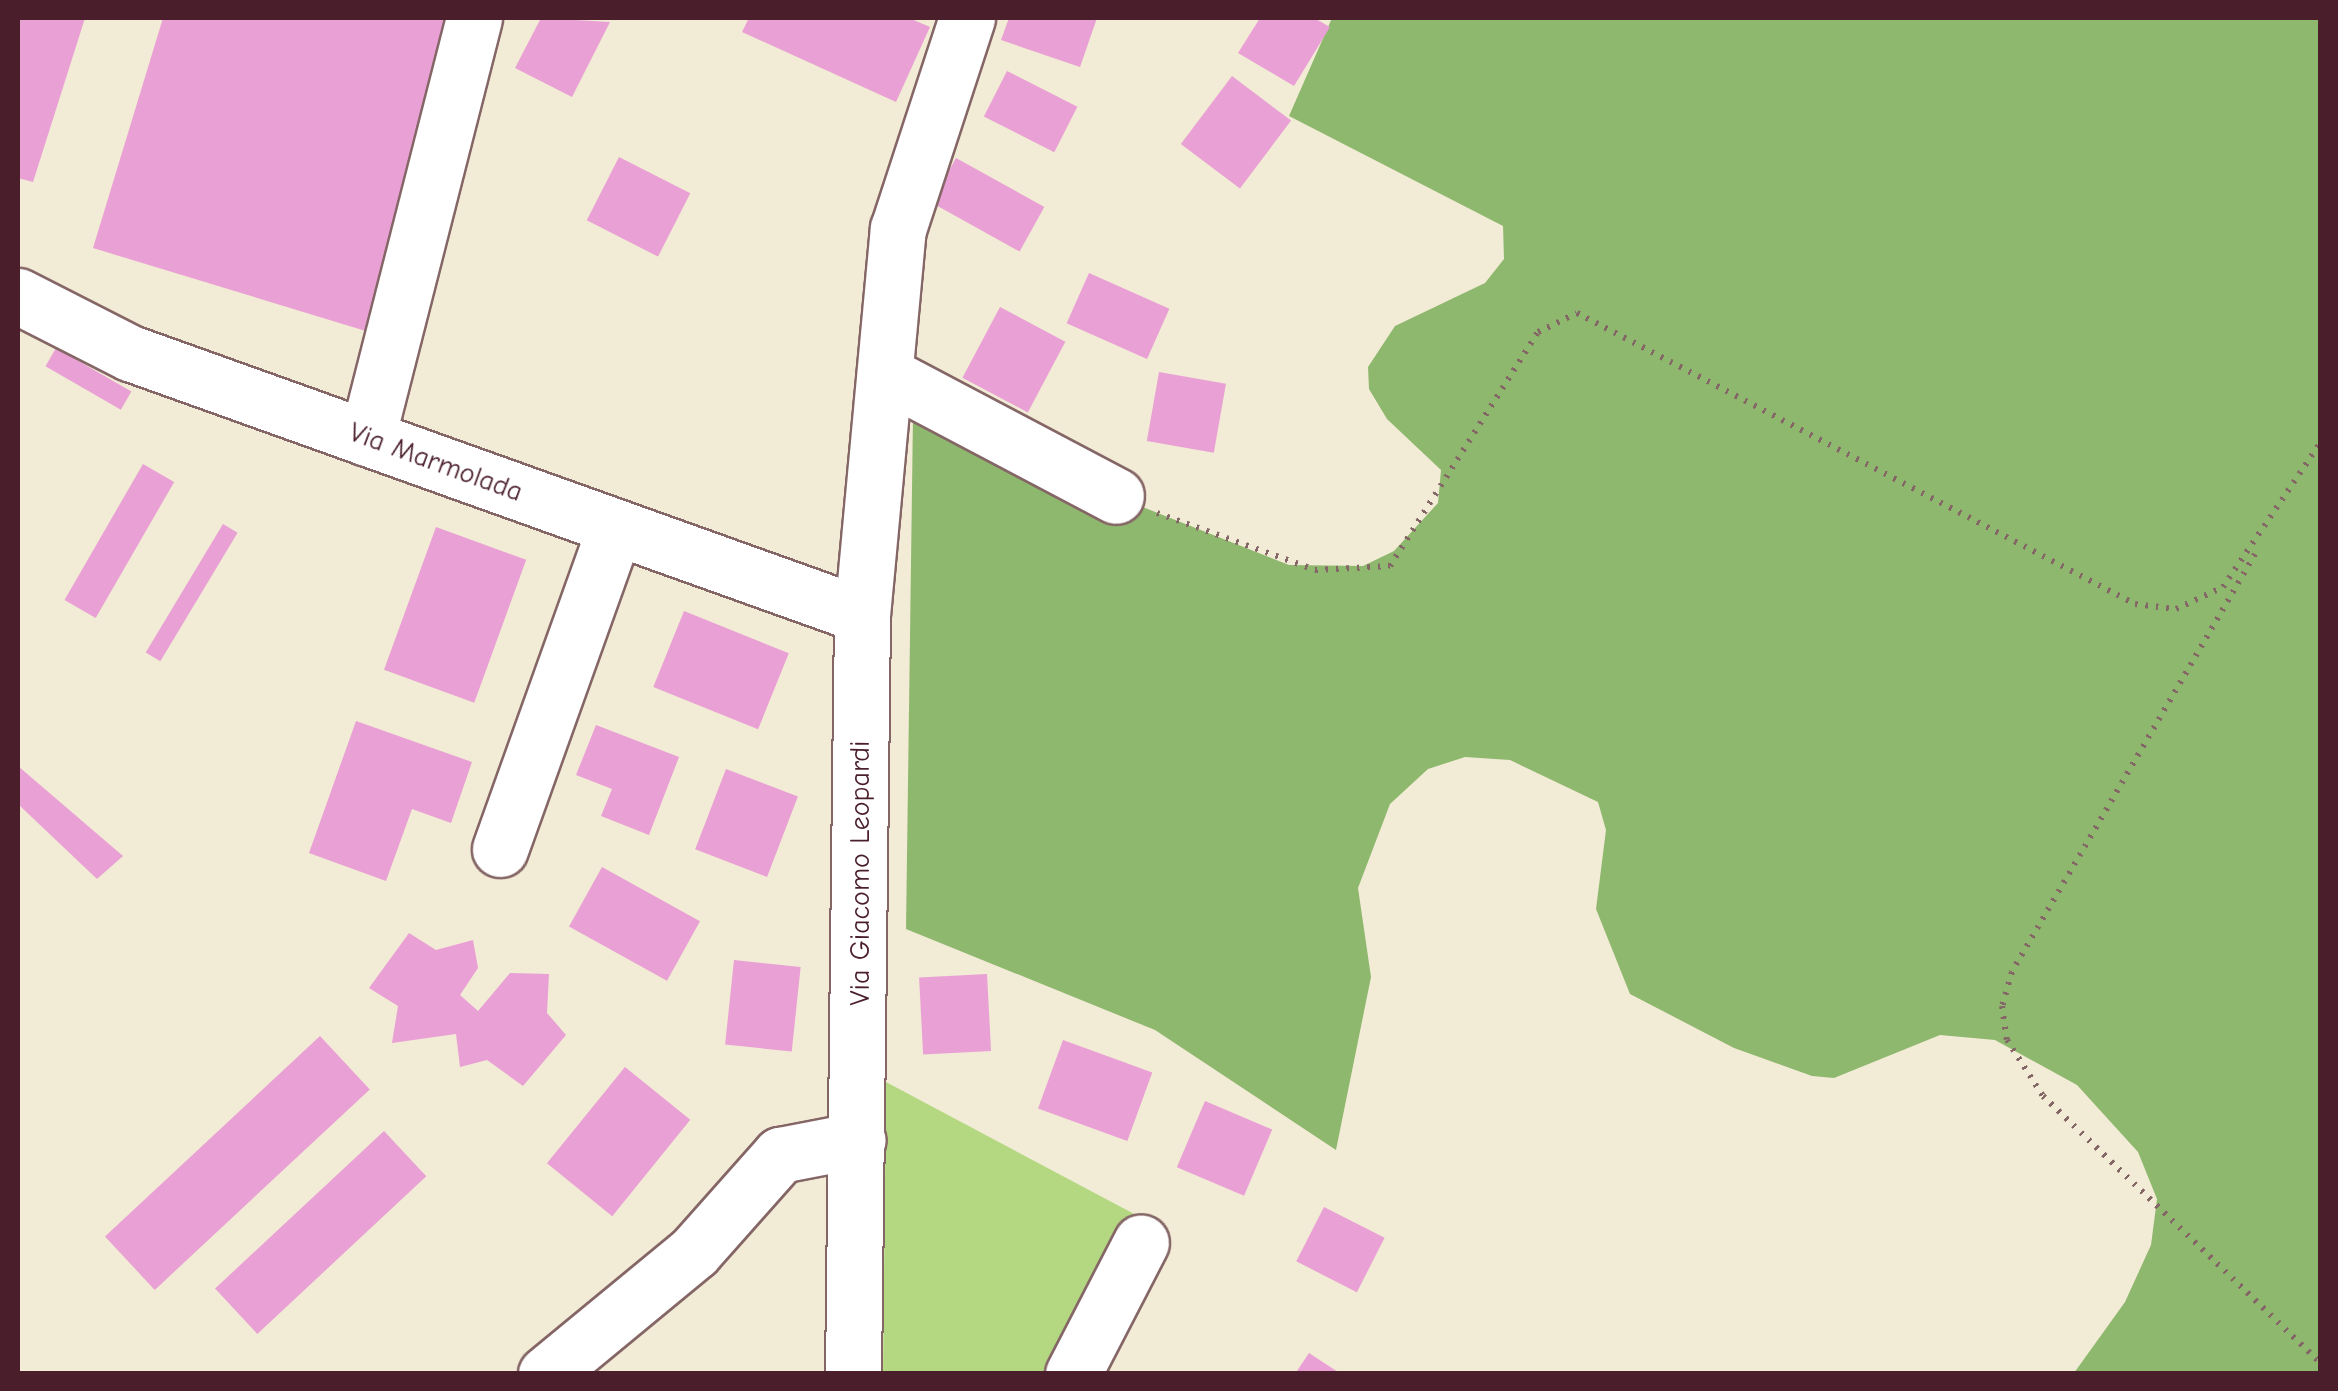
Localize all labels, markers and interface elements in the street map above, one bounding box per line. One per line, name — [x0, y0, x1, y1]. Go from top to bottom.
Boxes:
street label: Via Marmolada — [345, 415, 527, 509]
street label: Via Giacomo Leopardi — [843, 741, 877, 1005]

